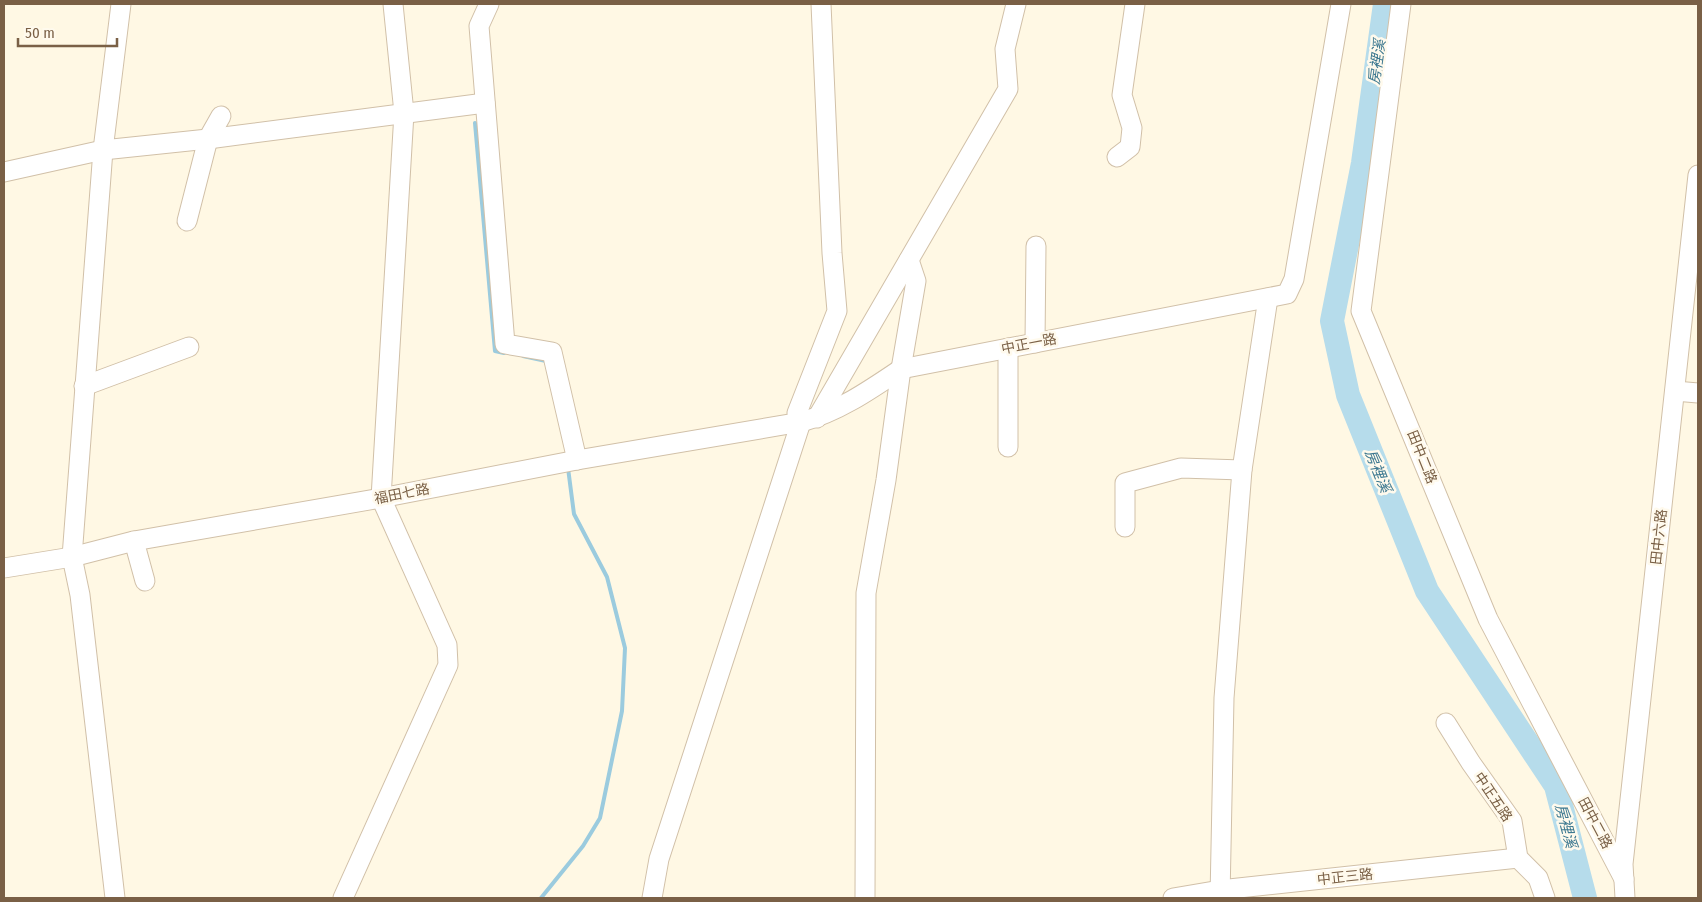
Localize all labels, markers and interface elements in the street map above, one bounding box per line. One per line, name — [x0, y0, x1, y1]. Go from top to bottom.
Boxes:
scale bar — [18, 15, 116, 47]
text: 50 m — [25, 24, 55, 42]
water label: 房裡溪 — [1365, 36, 1389, 86]
street label: 中正一路 — [1000, 330, 1058, 358]
street label: 田中二路 — [1404, 428, 1440, 486]
water label: 房裡溪 — [1361, 447, 1396, 497]
street label: 福田七路 — [373, 480, 431, 508]
street label: 田中六路 — [1648, 508, 1670, 566]
street label: 中正五路 — [1470, 769, 1516, 825]
street label: 田中二路 — [1574, 794, 1616, 852]
water label: 房裡溪 — [1551, 802, 1581, 852]
street label: 中正三路 — [1316, 866, 1374, 888]

